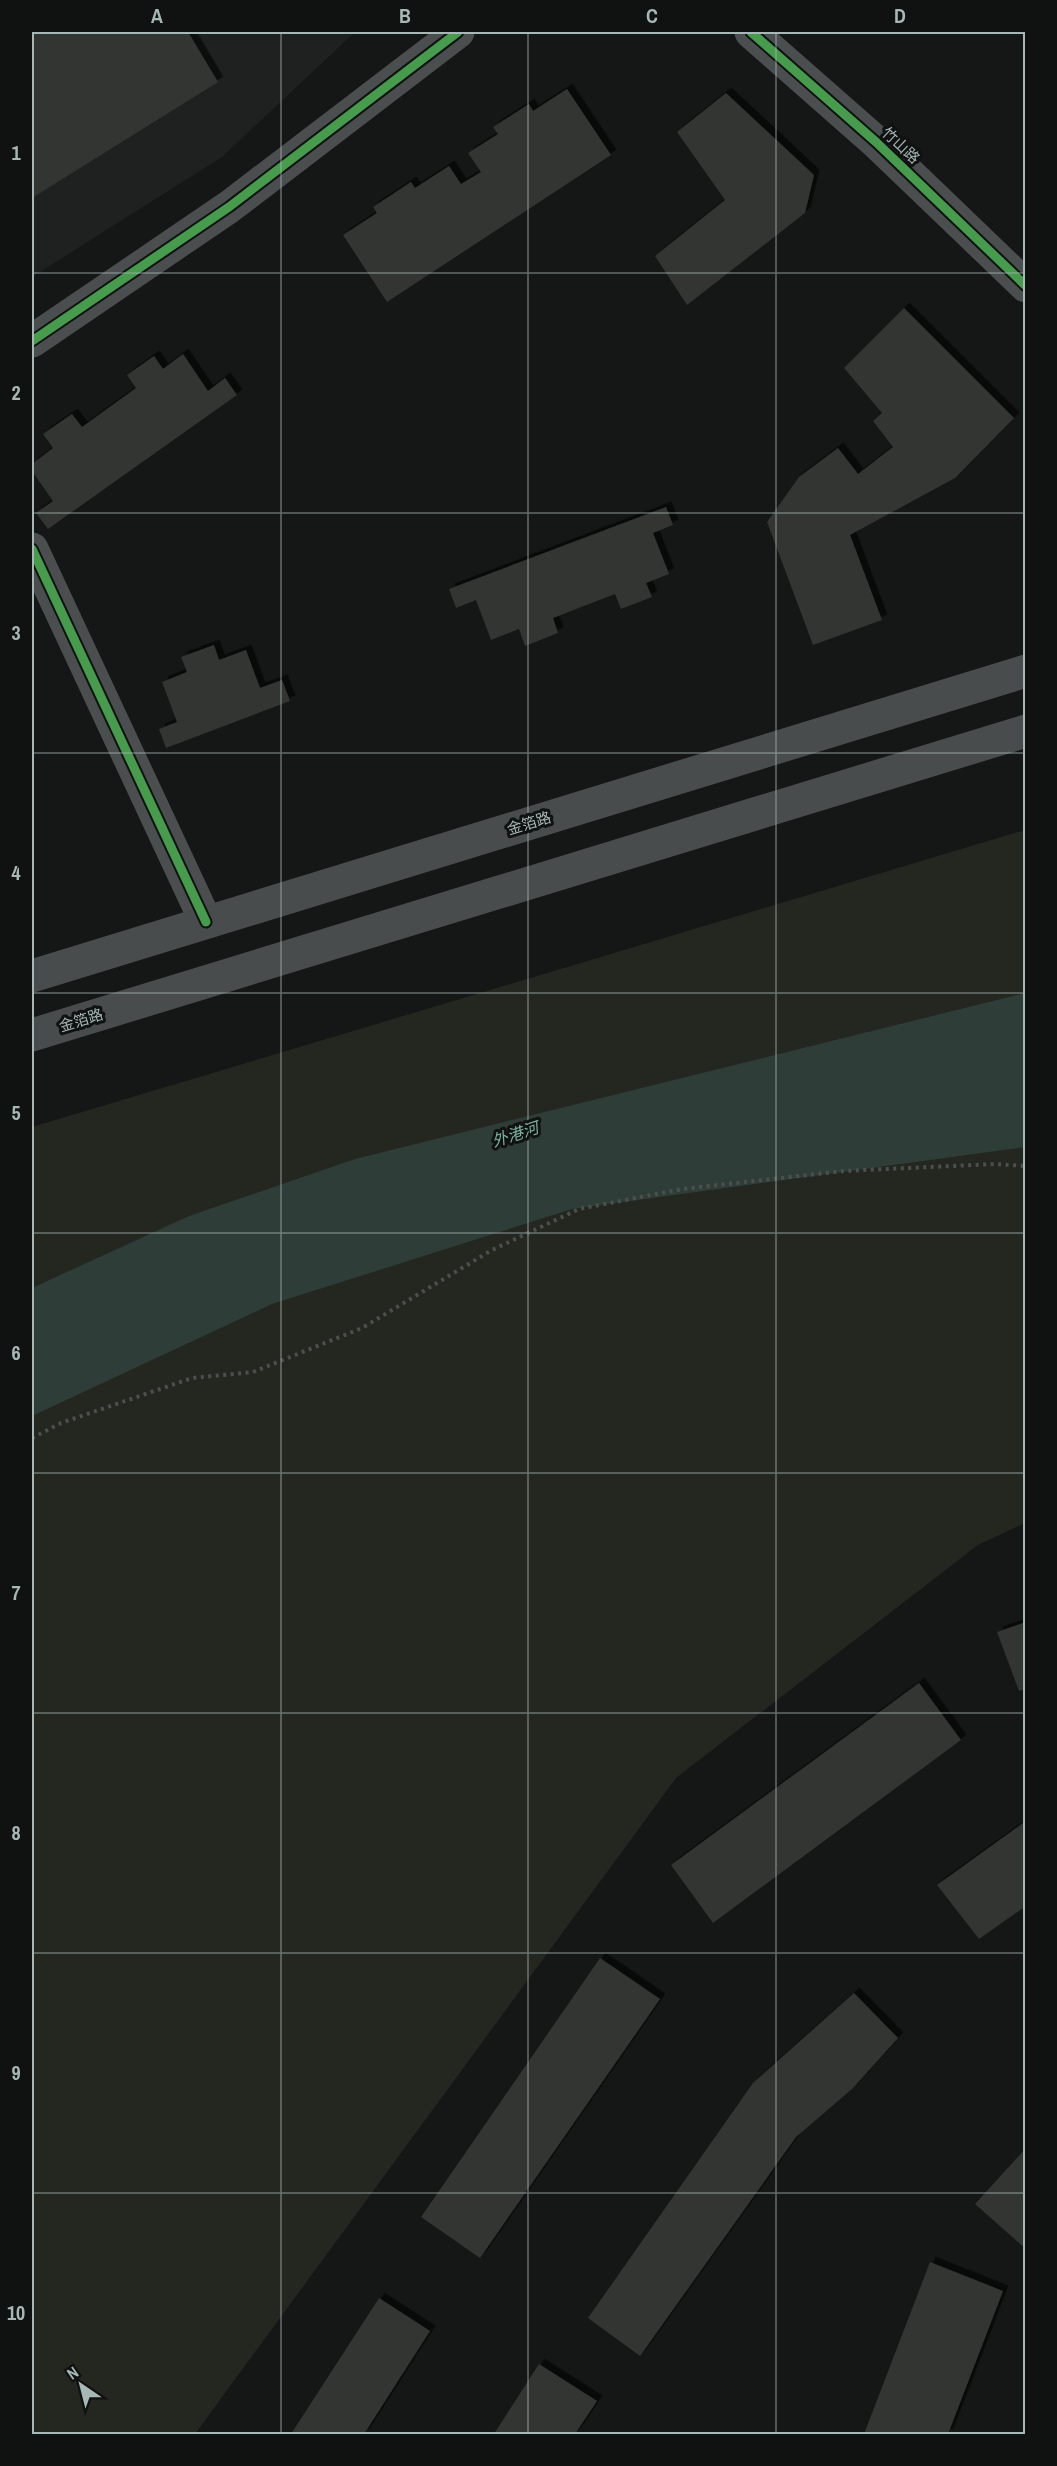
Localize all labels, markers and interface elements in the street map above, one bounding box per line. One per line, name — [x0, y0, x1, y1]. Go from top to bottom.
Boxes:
text: A — [151, 2, 163, 29]
text: B — [399, 2, 411, 29]
text: C — [646, 2, 658, 29]
text: D — [894, 2, 906, 29]
street label: 竹山路 — [877, 122, 925, 168]
text: 1 — [11, 139, 21, 166]
text: 2 — [11, 379, 21, 406]
text: 3 — [11, 619, 21, 646]
street label: 金箔路 — [504, 806, 554, 840]
text: 4 — [11, 859, 21, 886]
street label: 金箔路 — [56, 1003, 106, 1037]
text: 5 — [11, 1099, 21, 1126]
water label: 外港河 — [489, 1115, 544, 1152]
text: 6 — [11, 1339, 21, 1366]
text: 7 — [11, 1579, 21, 1606]
text: 8 — [11, 1819, 21, 1846]
text: 9 — [11, 2059, 21, 2086]
text: 10 — [7, 2299, 25, 2326]
north arrow — [51, 2355, 111, 2415]
text: N — [62, 2361, 83, 2384]

